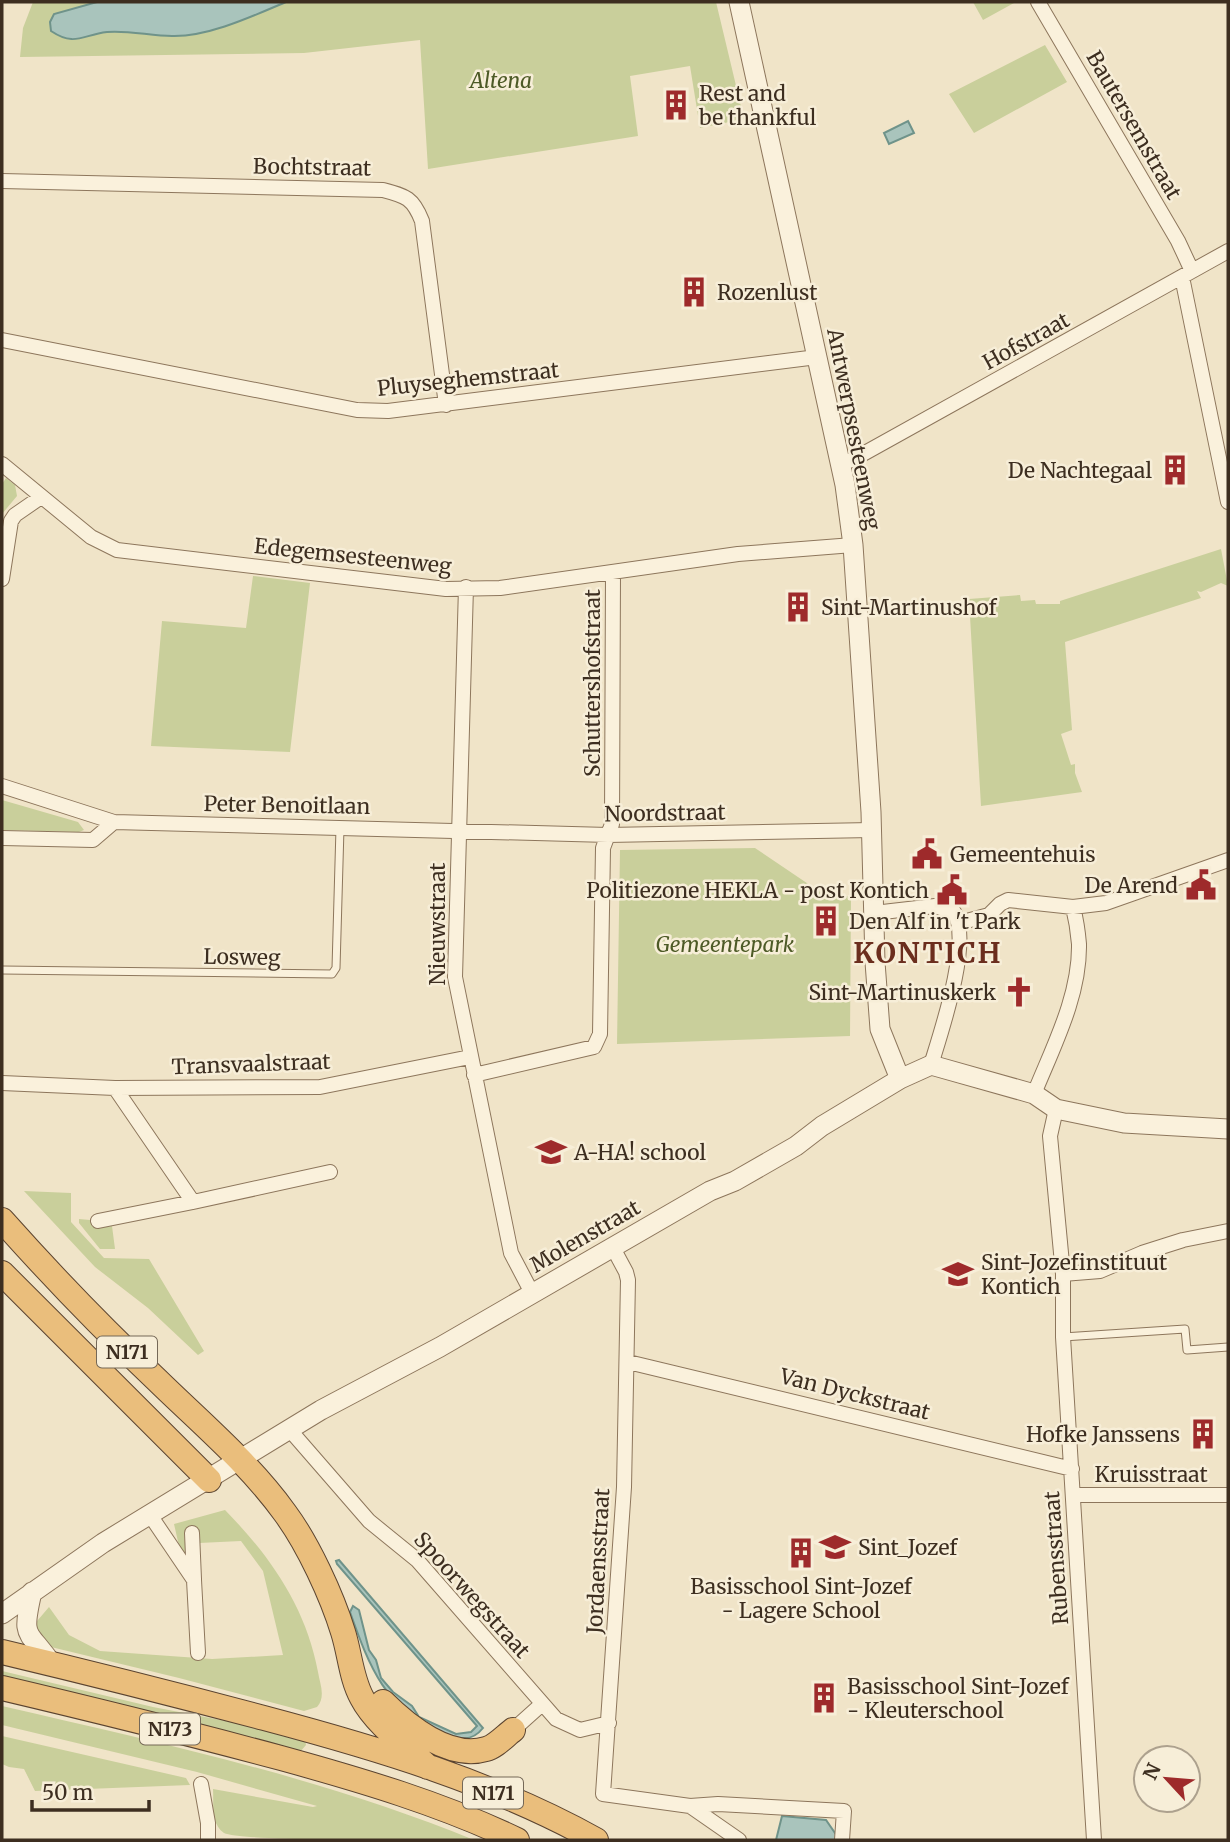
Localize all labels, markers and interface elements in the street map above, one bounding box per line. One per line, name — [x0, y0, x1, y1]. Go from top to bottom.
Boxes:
street label: Bautersemstraat — [1081, 46, 1187, 204]
park label: Altena — [468, 67, 532, 94]
place label: Rest and be thankful — [698, 80, 817, 131]
building icon: Rest and be thankful — [659, 88, 693, 122]
street label: Bochtstraat — [253, 152, 371, 182]
building icon: Rozenlust — [677, 275, 711, 309]
place label: Rozenlust — [717, 279, 818, 306]
street label: Hofstraat — [978, 306, 1074, 376]
street label: Antwerpsesteenweg — [821, 325, 887, 532]
street label: Pluyseghemstraat — [376, 356, 560, 402]
building icon: De Nachtegaal — [1158, 453, 1192, 487]
place label: De Nachtegaal — [1008, 457, 1152, 484]
street label: Edegemsesteenweg — [253, 532, 453, 580]
street label: Schuttershofstraat — [579, 589, 606, 777]
building icon: Sint-Martinushof — [781, 590, 815, 624]
place label: Sint-Martinushof — [821, 594, 997, 621]
street label: Peter Benoitlaan — [203, 790, 371, 820]
street label: Noordstraat — [604, 798, 726, 828]
public building icon: Gemeentehuis — [910, 837, 944, 871]
place label: Gemeentehuis — [950, 841, 1096, 868]
street label: Nieuwstraat — [424, 862, 451, 986]
public building icon: De Arend — [1184, 868, 1218, 902]
place label: De Arend — [1084, 872, 1178, 899]
public building icon: Politiezone HEKLA - post Kontich — [935, 873, 969, 907]
place label: Politiezone HEKLA - post Kontich — [586, 877, 929, 904]
building icon: Den Alf in 't Park — [809, 904, 843, 938]
place label: Den Alf in 't Park — [849, 908, 1021, 935]
park label: Gemeentepark — [656, 931, 795, 958]
district label: KONTICH — [853, 935, 1003, 971]
street label: Losweg — [203, 943, 281, 971]
church icon: Sint-Martinuskerk — [1002, 975, 1036, 1009]
place label: Sint-Martinuskerk — [808, 979, 997, 1006]
street label: Transvaalstraat — [171, 1048, 331, 1080]
school or university icon: A-HA! school — [534, 1135, 568, 1169]
place label: A-HA! school — [573, 1139, 706, 1166]
street label: Molenstraat — [525, 1194, 645, 1278]
place label: Sint-Jozefinstituut Kontich — [981, 1249, 1167, 1300]
school or university icon: Sint-Jozefinstituut Kontich — [941, 1257, 975, 1291]
road number: N171 — [97, 1336, 157, 1368]
street label: Van Dyckstraat — [776, 1362, 933, 1426]
building icon: Hofke Janssens — [1186, 1417, 1220, 1451]
place label: Hofke Janssens — [1026, 1421, 1180, 1448]
street label: Kruisstraat — [1094, 1461, 1208, 1488]
street label: Jordaensstraat — [581, 1487, 615, 1636]
street label: Rubensstraat — [1038, 1490, 1074, 1626]
street label: Spoorwegstraat — [408, 1526, 536, 1664]
school or university icon: Sint_Jozef — [818, 1530, 852, 1564]
place label: Sint_Jozef — [858, 1534, 958, 1561]
building icon: Basisschool Sint-Jozef - Lagere School — [784, 1536, 818, 1570]
place label: Basisschool Sint-Jozef - Lagere School — [690, 1573, 913, 1624]
place label: Basisschool Sint-Jozef - Kleuterschool — [847, 1673, 1070, 1724]
building icon: Basisschool Sint-Jozef - Kleuterschool — [807, 1681, 841, 1715]
road number: N173 — [140, 1714, 200, 1744]
north arrow — [1132, 1744, 1202, 1814]
text: N — [1138, 1760, 1166, 1784]
scale bar — [32, 1769, 149, 1813]
road number: N171 — [463, 1778, 523, 1809]
text: 50 m — [42, 1779, 93, 1806]

